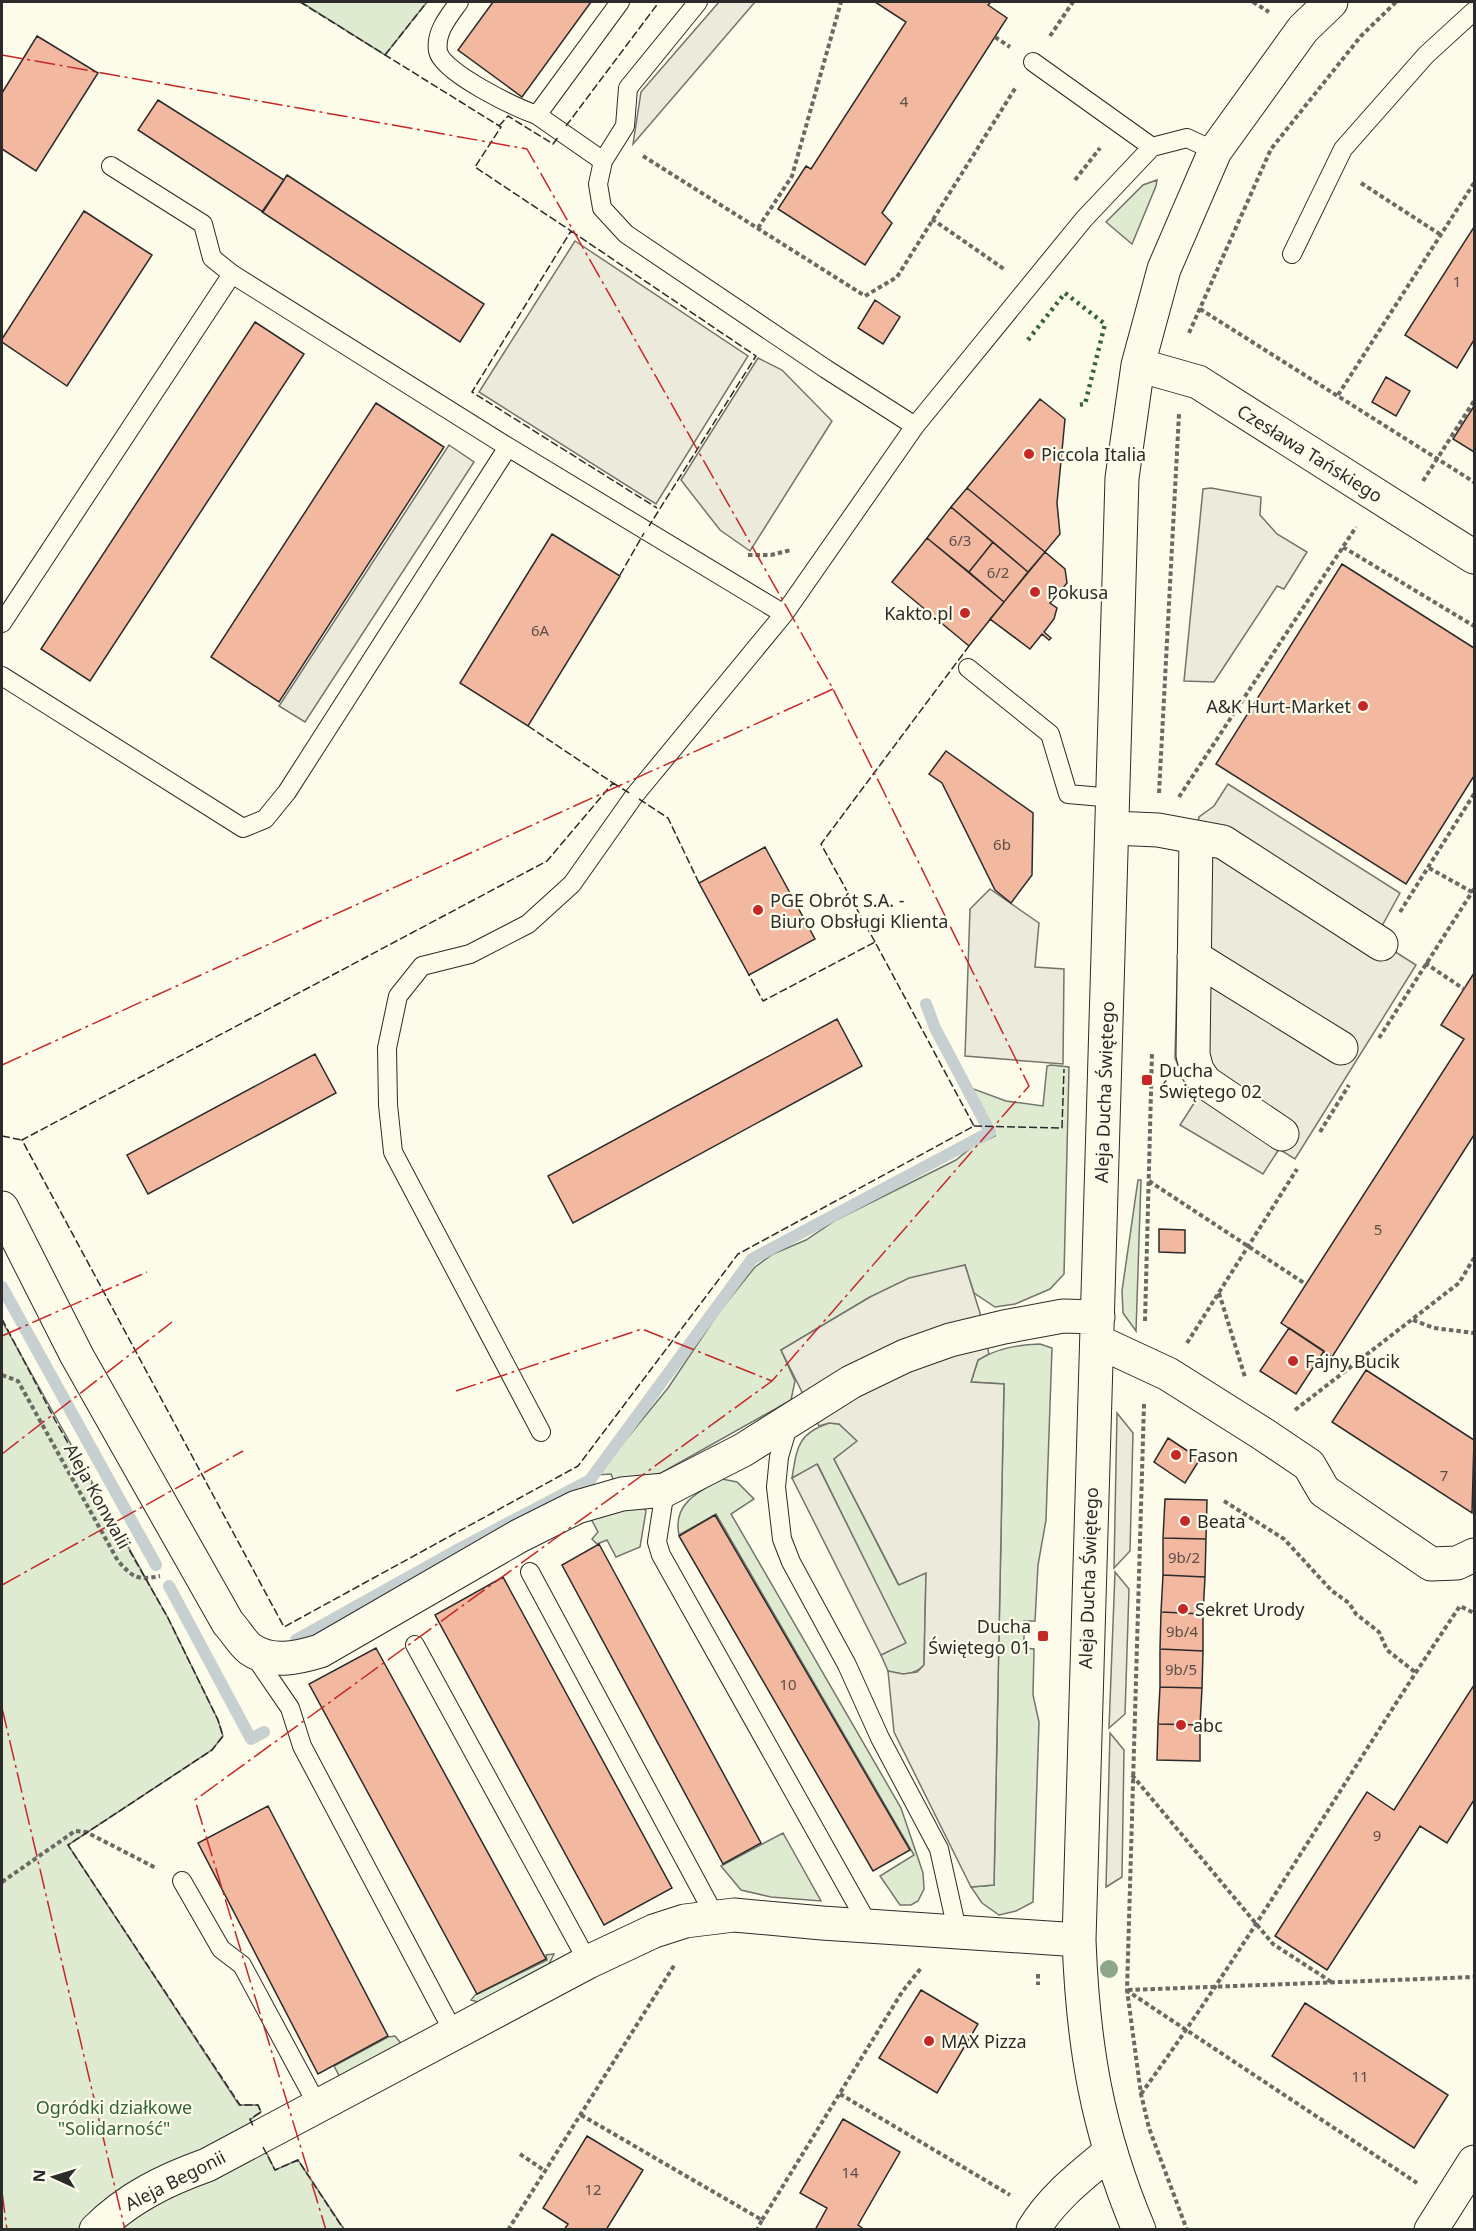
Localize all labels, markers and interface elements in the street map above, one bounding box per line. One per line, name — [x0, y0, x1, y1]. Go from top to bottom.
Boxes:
house number: 4 — [900, 91, 909, 111]
house number: 1 — [1453, 271, 1461, 291]
street label: Czesława Tańskiego — [1233, 399, 1387, 507]
place label: Piccola Italia — [1041, 442, 1146, 466]
marker: Piccola Italia — [1022, 447, 1036, 461]
house number: 6/3 — [949, 530, 971, 550]
house number: 6/2 — [987, 562, 1009, 582]
place label: Pokusa — [1047, 580, 1108, 604]
marker: Pokusa — [1028, 585, 1042, 599]
place label: Kakto.pl — [884, 601, 953, 625]
marker: Kakto.pl — [958, 606, 972, 620]
house number: 6A — [531, 620, 549, 640]
place label: A&K Hurt-Market — [1206, 694, 1351, 718]
marker: A&K Hurt-Market — [1356, 699, 1370, 713]
house number: 6b — [993, 834, 1011, 854]
place label: PGE Obrót S.A. - Biuro Obsługi Klienta — [770, 888, 948, 933]
marker: PGE Obrót S.A. - Biuro Obsługi Klienta — [751, 903, 765, 917]
street label: Aleja Ducha Świętego — [1089, 1001, 1119, 1183]
place label: Ducha Świętego 02 — [1159, 1058, 1262, 1103]
marker: Ducha Świętego 02 — [1140, 1073, 1154, 1087]
house number: 5 — [1374, 1219, 1382, 1239]
place label: Fajny Bucik — [1305, 1349, 1400, 1373]
marker: Fajny Bucik — [1286, 1354, 1300, 1368]
street label: Aleja Konwalii — [59, 1439, 137, 1553]
place label: Fason — [1188, 1443, 1238, 1467]
marker: Fason — [1169, 1448, 1183, 1462]
house number: 7 — [1440, 1465, 1448, 1485]
street label: Aleja Ducha Świętego — [1073, 1487, 1103, 1669]
place label: Beata — [1197, 1509, 1246, 1533]
marker: Beata — [1178, 1514, 1192, 1528]
house number: 9b/2 — [1168, 1547, 1200, 1567]
place label: Sekret Urody — [1195, 1597, 1305, 1621]
marker: Sekret Urody — [1176, 1602, 1190, 1616]
place label: Ducha Świętego 01 — [928, 1614, 1031, 1659]
house number: 9b/4 — [1166, 1621, 1198, 1641]
marker: Ducha Świętego 01 — [1036, 1629, 1050, 1643]
house number: 9b/5 — [1165, 1659, 1197, 1679]
house number: 10 — [779, 1674, 797, 1694]
place label: abc — [1193, 1713, 1223, 1737]
marker: abc — [1174, 1718, 1188, 1732]
house number: 9 — [1373, 1825, 1381, 1845]
place label: MAX Pizza — [941, 2029, 1027, 2053]
marker: MAX Pizza — [922, 2034, 936, 2048]
house number: 11 — [1351, 2066, 1369, 2086]
park label: Ogródki działkowe "Solidarność" — [36, 2095, 192, 2140]
street label: Aleja Begonii — [121, 2144, 229, 2216]
north arrow — [24, 2147, 84, 2207]
house number: 14 — [841, 2162, 859, 2182]
text: N — [28, 2169, 50, 2183]
house number: 12 — [584, 2179, 602, 2199]

